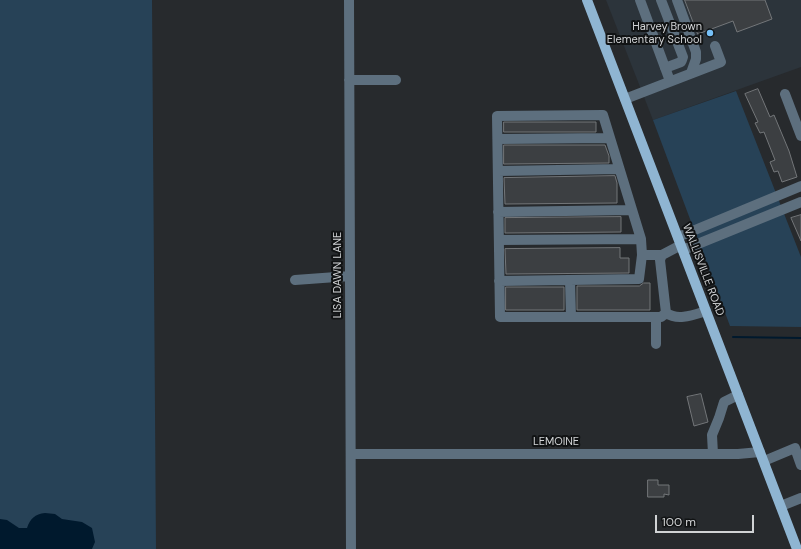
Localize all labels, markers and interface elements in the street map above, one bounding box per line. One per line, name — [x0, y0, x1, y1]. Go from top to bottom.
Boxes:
place label: Harvey Brown Elementary School — [607, 20, 702, 46]
marker: Harvey Brown Elementary School — [705, 28, 715, 38]
street label: WALLISVILLE ROAD — [679, 222, 727, 318]
street label: LISA DAWN LANE — [331, 232, 345, 318]
street label: LEMOINE — [533, 435, 579, 449]
scale bar — [657, 507, 756, 533]
text: 100 m — [662, 514, 696, 530]

